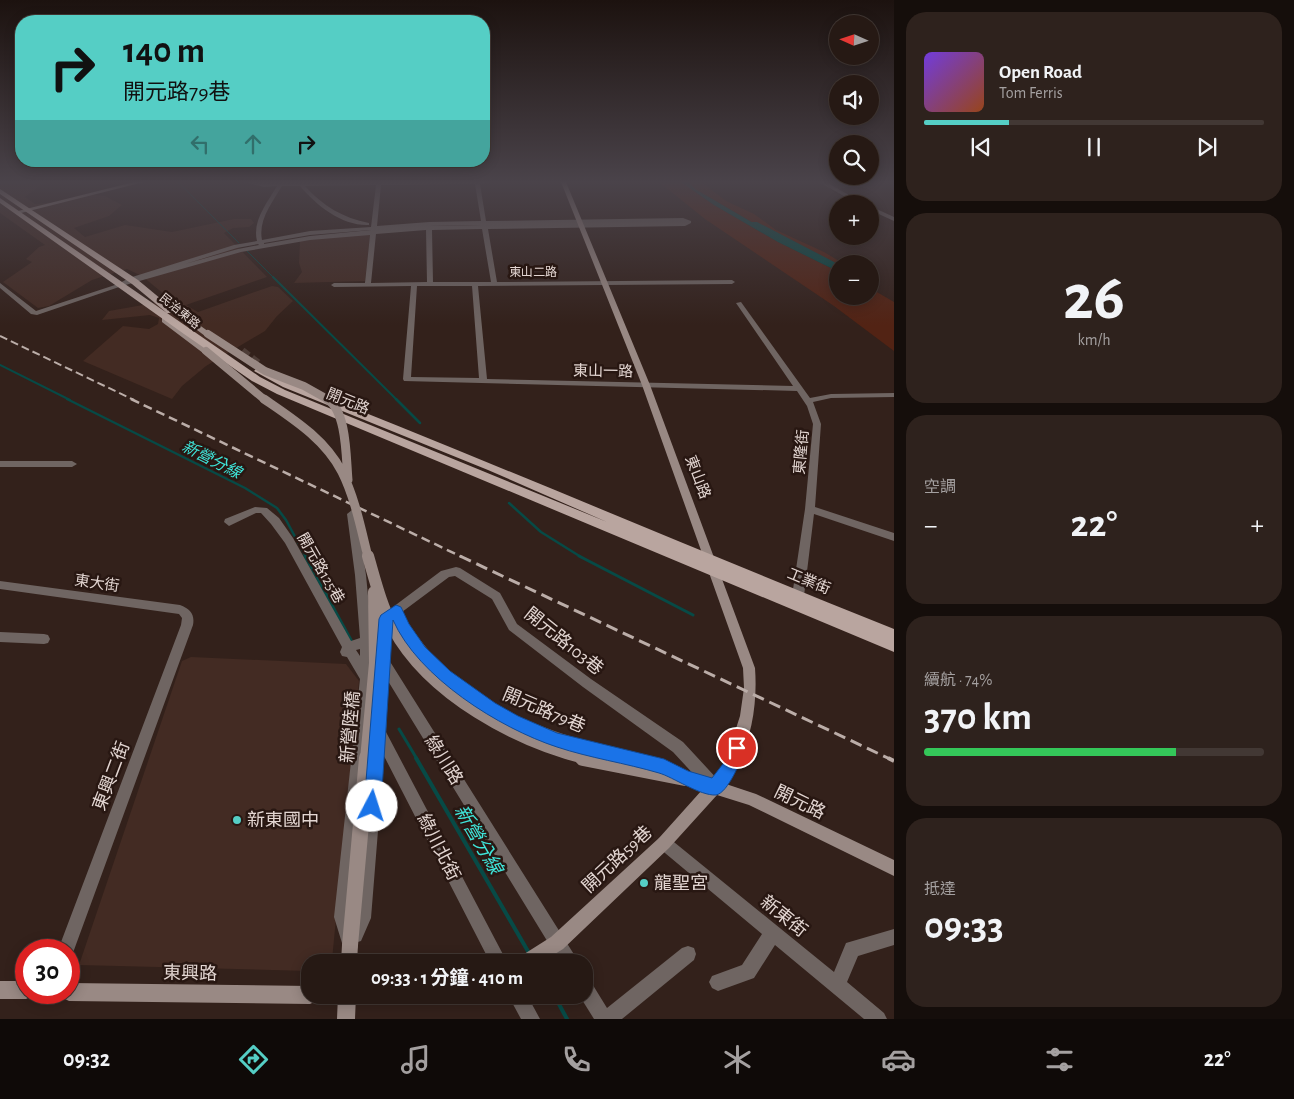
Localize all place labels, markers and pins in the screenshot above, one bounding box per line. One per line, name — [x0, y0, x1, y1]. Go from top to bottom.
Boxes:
pin — [716, 727, 758, 769]
place label: 新東國中 — [247, 810, 319, 830]
marker: 新東國中 — [231, 814, 243, 826]
place label: 龍聖宮 — [654, 873, 708, 893]
marker: 龍聖宮 — [638, 877, 650, 889]

